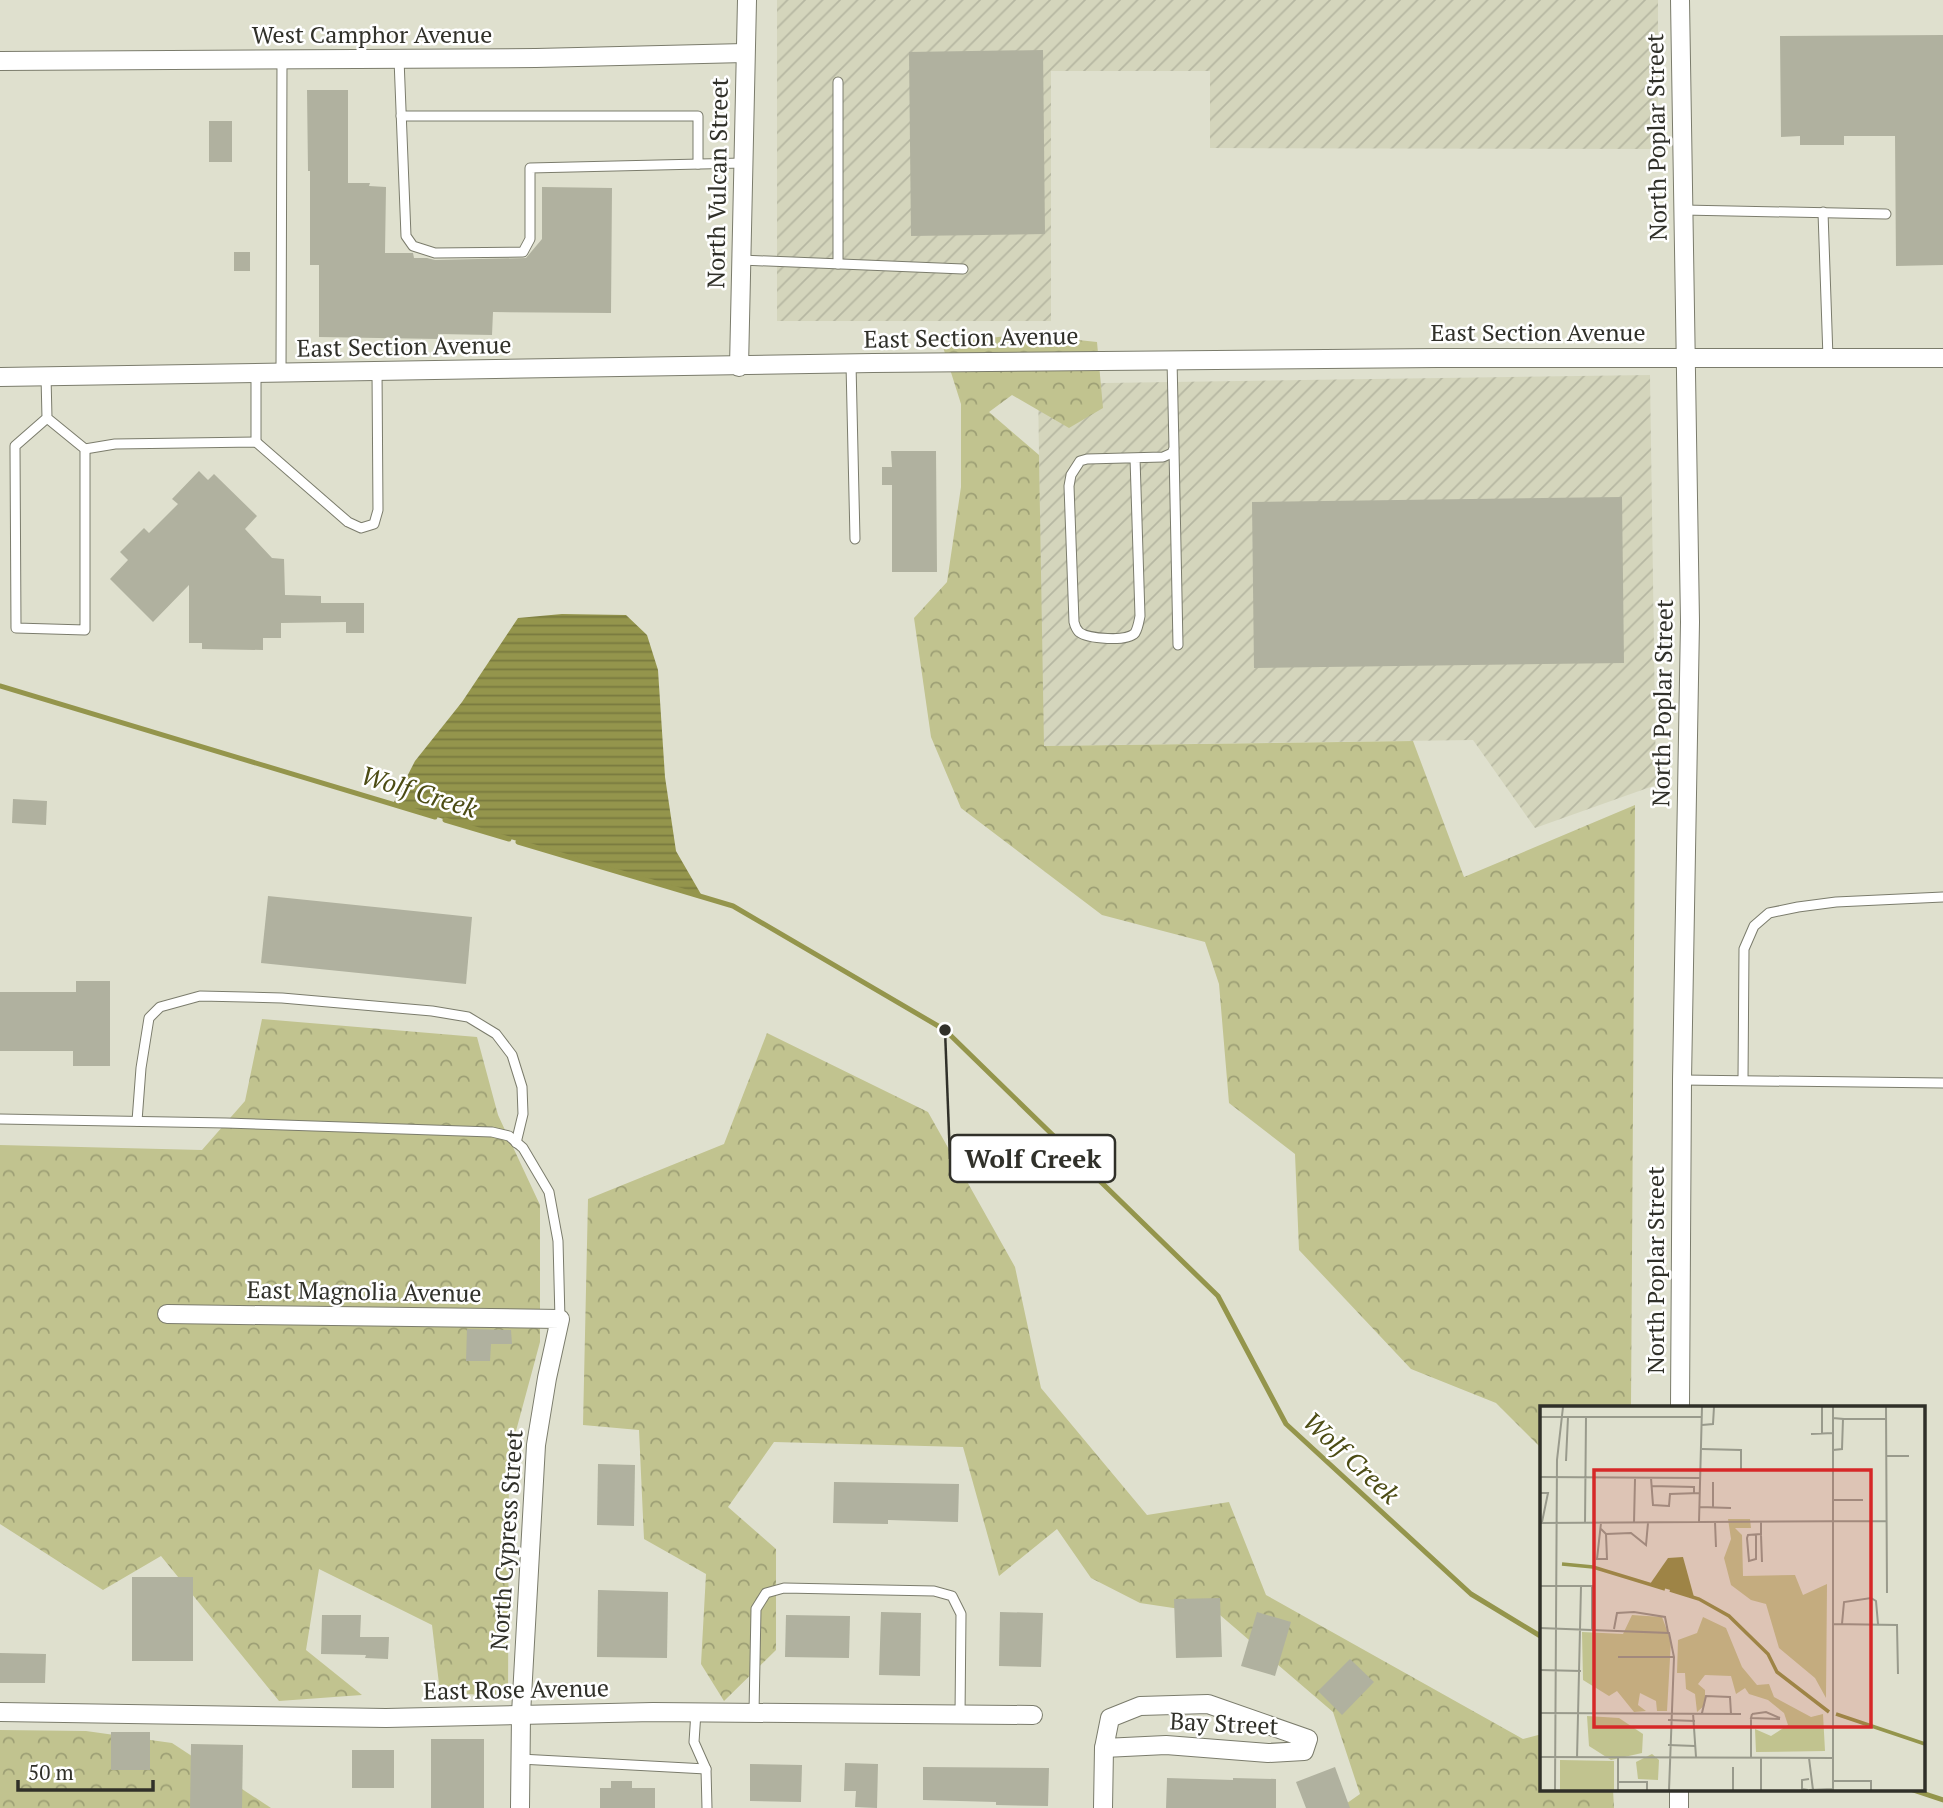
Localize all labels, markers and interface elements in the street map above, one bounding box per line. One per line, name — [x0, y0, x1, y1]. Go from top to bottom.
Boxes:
street label: West Camphor Avenue — [252, 18, 492, 50]
street label: North Poplar Street — [1638, 33, 1674, 241]
street label: North Vulcan Street — [699, 77, 735, 289]
street label: East Section Avenue — [1431, 316, 1645, 348]
street label: East Section Avenue — [863, 319, 1079, 355]
street label: East Section Avenue — [296, 328, 512, 364]
street label: North Poplar Street — [1644, 599, 1680, 807]
water label: Wolf Creek — [357, 757, 482, 825]
callout: Wolf Creek — [950, 1135, 1115, 1182]
text: Wolf Creek — [965, 1141, 1102, 1175]
street label: North Poplar Street — [1639, 1166, 1671, 1374]
street label: East Magnolia Avenue — [246, 1273, 482, 1309]
water label: Wolf Creek — [1296, 1404, 1408, 1511]
inset map — [1540, 1406, 1926, 1790]
street label: North Cypress Street — [482, 1428, 530, 1651]
street label: East Rose Avenue — [423, 1671, 609, 1707]
street label: Bay Street — [1169, 1704, 1279, 1742]
scale bar — [18, 1748, 152, 1792]
text: 50 m — [28, 1758, 74, 1786]

